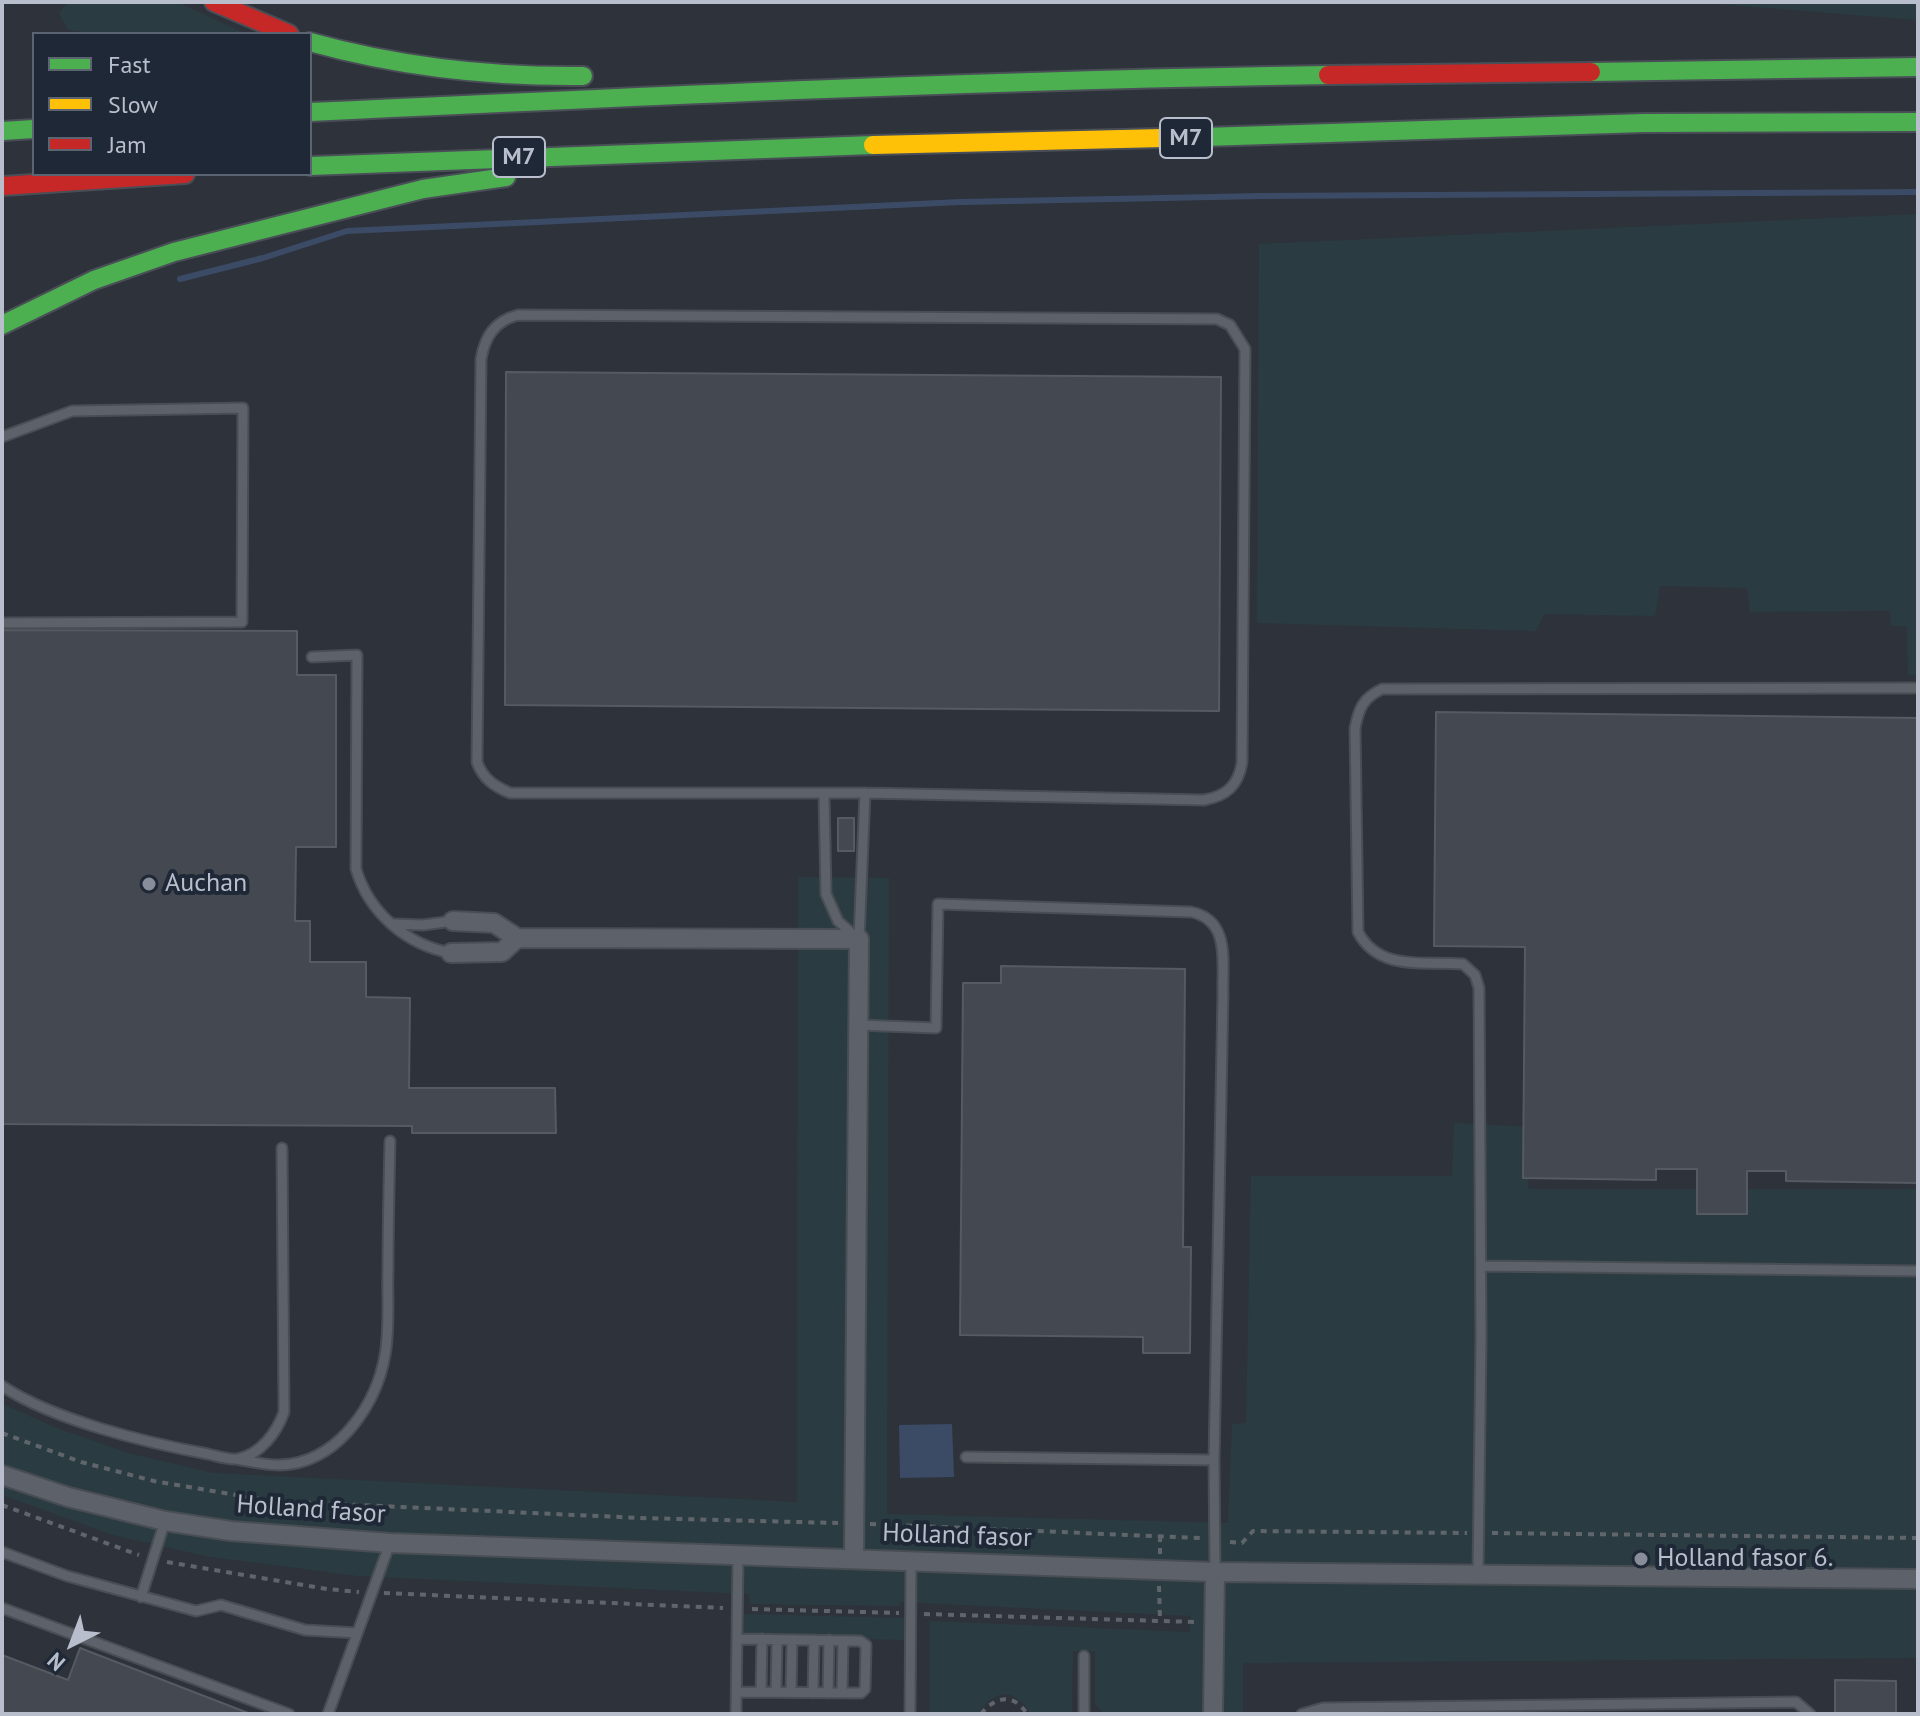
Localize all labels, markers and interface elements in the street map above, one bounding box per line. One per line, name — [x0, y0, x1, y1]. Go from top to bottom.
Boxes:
legend — [32, 32, 312, 176]
text: Fast — [108, 49, 151, 80]
text: Slow — [108, 89, 158, 120]
road number: M7 — [1160, 118, 1212, 158]
text: Jam — [108, 129, 146, 160]
road number: M7 — [493, 137, 545, 177]
place label: Auchan — [165, 868, 247, 900]
marker: Auchan — [140, 875, 158, 893]
street label: Holland fasor — [235, 1489, 387, 1531]
street label: Holland fasor — [882, 1518, 1032, 1554]
place label: Holland fasor 6. — [1657, 1543, 1833, 1575]
marker: Holland fasor 6. — [1632, 1550, 1650, 1568]
north arrow — [32, 1604, 112, 1684]
text: N — [41, 1647, 71, 1677]

